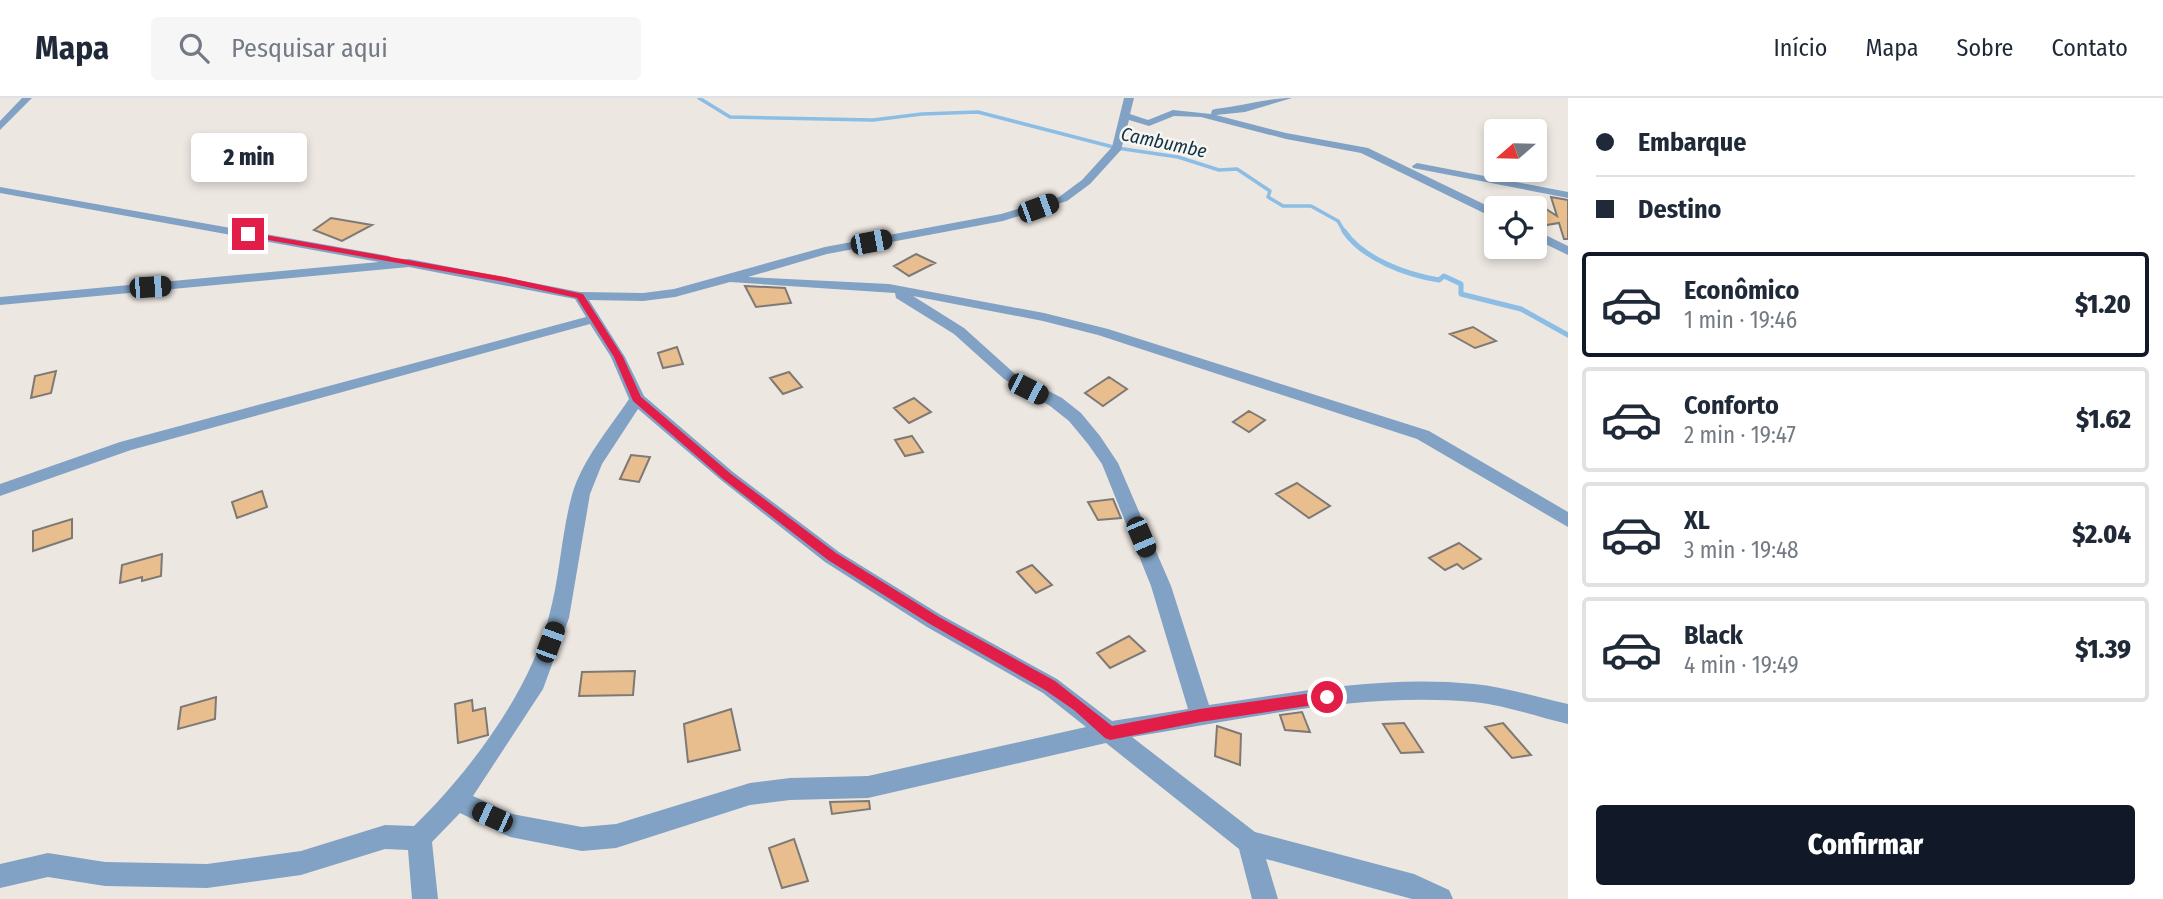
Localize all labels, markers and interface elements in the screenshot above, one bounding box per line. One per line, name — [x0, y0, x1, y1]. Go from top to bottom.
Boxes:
search box — [151, 17, 641, 80]
text: Mapa — [35, 28, 109, 68]
icon: search — [175, 29, 213, 67]
text: Pesquisar aqui — [231, 33, 388, 64]
text: Início — [1774, 34, 1827, 62]
text: Mapa — [1865, 34, 1919, 62]
text: Sobre — [1957, 34, 2013, 62]
text: Contato — [2051, 34, 2128, 62]
north arrow — [1484, 119, 1547, 182]
map controls — [1484, 119, 1547, 259]
water label: Cambumbe — [1119, 122, 1209, 163]
text: Embarque — [1638, 127, 1746, 158]
callout: 2 min — [190, 132, 306, 181]
text: 2 min — [224, 143, 274, 171]
car — [1015, 191, 1062, 225]
text: Destino — [1638, 194, 1721, 225]
button: locate — [1484, 196, 1547, 259]
route end — [232, 218, 264, 250]
car — [849, 228, 894, 256]
icon: car — [1600, 273, 1663, 336]
car — [129, 275, 172, 299]
text: Econômico — [1684, 275, 1799, 306]
text: $1.20 — [2075, 289, 2131, 320]
text: 1 min · 19:46 — [1684, 306, 1797, 334]
car — [1005, 370, 1052, 408]
icon: car — [1600, 388, 1663, 451]
text: Conforto — [1684, 390, 1779, 421]
text: $1.62 — [2076, 404, 2131, 435]
text: 2 min · 19:47 — [1684, 421, 1796, 449]
icon: car — [1600, 503, 1663, 566]
text: XL — [1684, 505, 1710, 536]
car — [1124, 514, 1159, 560]
text: $2.04 — [2072, 519, 2131, 550]
text: 3 min · 19:48 — [1684, 536, 1799, 564]
icon: car — [1600, 618, 1663, 681]
car — [533, 619, 568, 665]
text: Black — [1684, 620, 1743, 651]
text: $1.39 — [2075, 634, 2131, 665]
text: 4 min · 19:49 — [1684, 651, 1799, 679]
route start — [1311, 681, 1343, 713]
car — [469, 799, 516, 835]
button: Confirmar — [1596, 805, 2135, 885]

